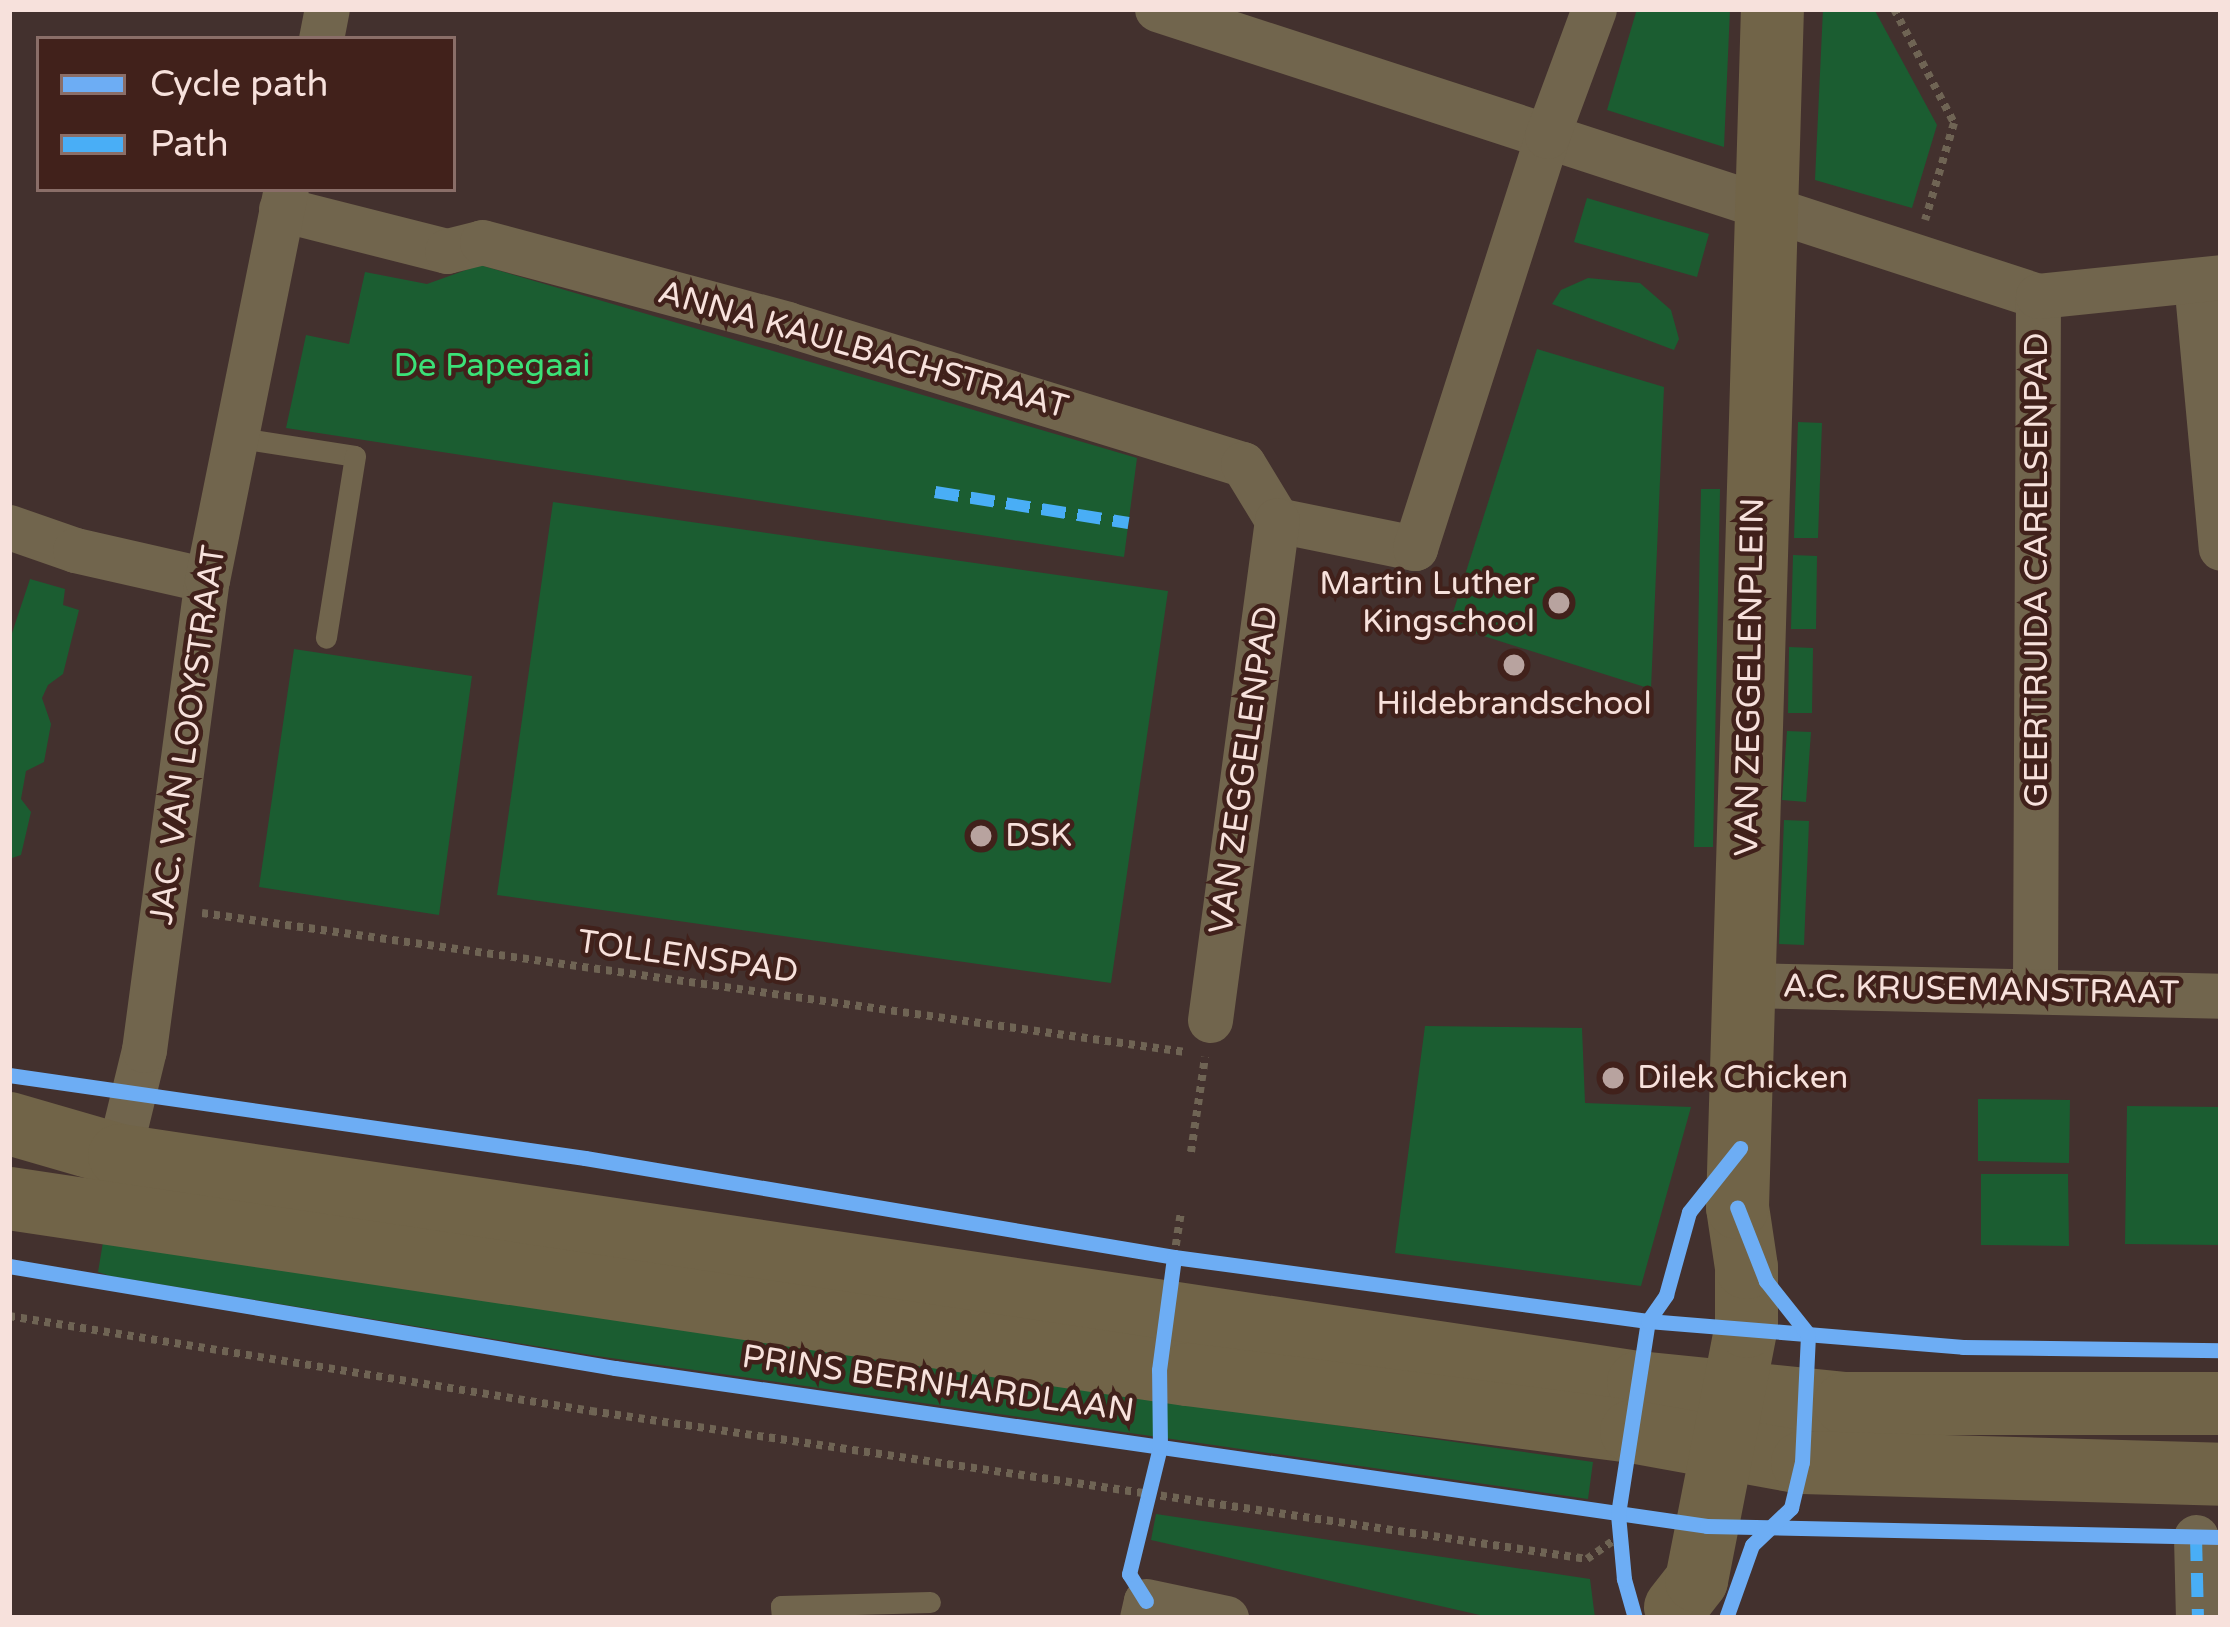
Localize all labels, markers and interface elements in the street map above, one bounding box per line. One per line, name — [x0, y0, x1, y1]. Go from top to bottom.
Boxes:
legend — [36, 36, 456, 192]
text: Cycle path — [150, 63, 328, 106]
text: Path — [150, 123, 229, 166]
street label: ANNA KAULBACHSTRAAT — [654, 272, 1072, 428]
street label: GEERTRUIDA CARELSENPAD — [2017, 332, 2057, 808]
park label: De Papegaai — [394, 346, 590, 386]
street label: VAN ZEGGELENPLEIN — [1727, 497, 1773, 857]
street label: JAC. VAN LOOYSTRAAT — [142, 543, 234, 927]
place label: Martin Luther Kingschool — [1319, 564, 1535, 642]
marker: Martin Luther Kingschool — [1546, 590, 1572, 616]
street label: VAN ZEGGELENPAD — [1201, 603, 1287, 937]
marker: Hildebrandschool — [1501, 652, 1527, 678]
place label: Hildebrandschool — [1376, 684, 1652, 724]
place label: DSK — [1005, 816, 1072, 856]
marker: DSK — [968, 823, 994, 849]
street label: TOLLENSPAD — [575, 922, 801, 992]
street label: A.C. KRUSEMANSTRAAT — [1782, 967, 2180, 1013]
place label: Dilek Chicken — [1637, 1058, 1848, 1098]
marker: Dilek Chicken — [1600, 1065, 1626, 1091]
street label: PRINS BERNHARDLAAN — [739, 1337, 1137, 1431]

